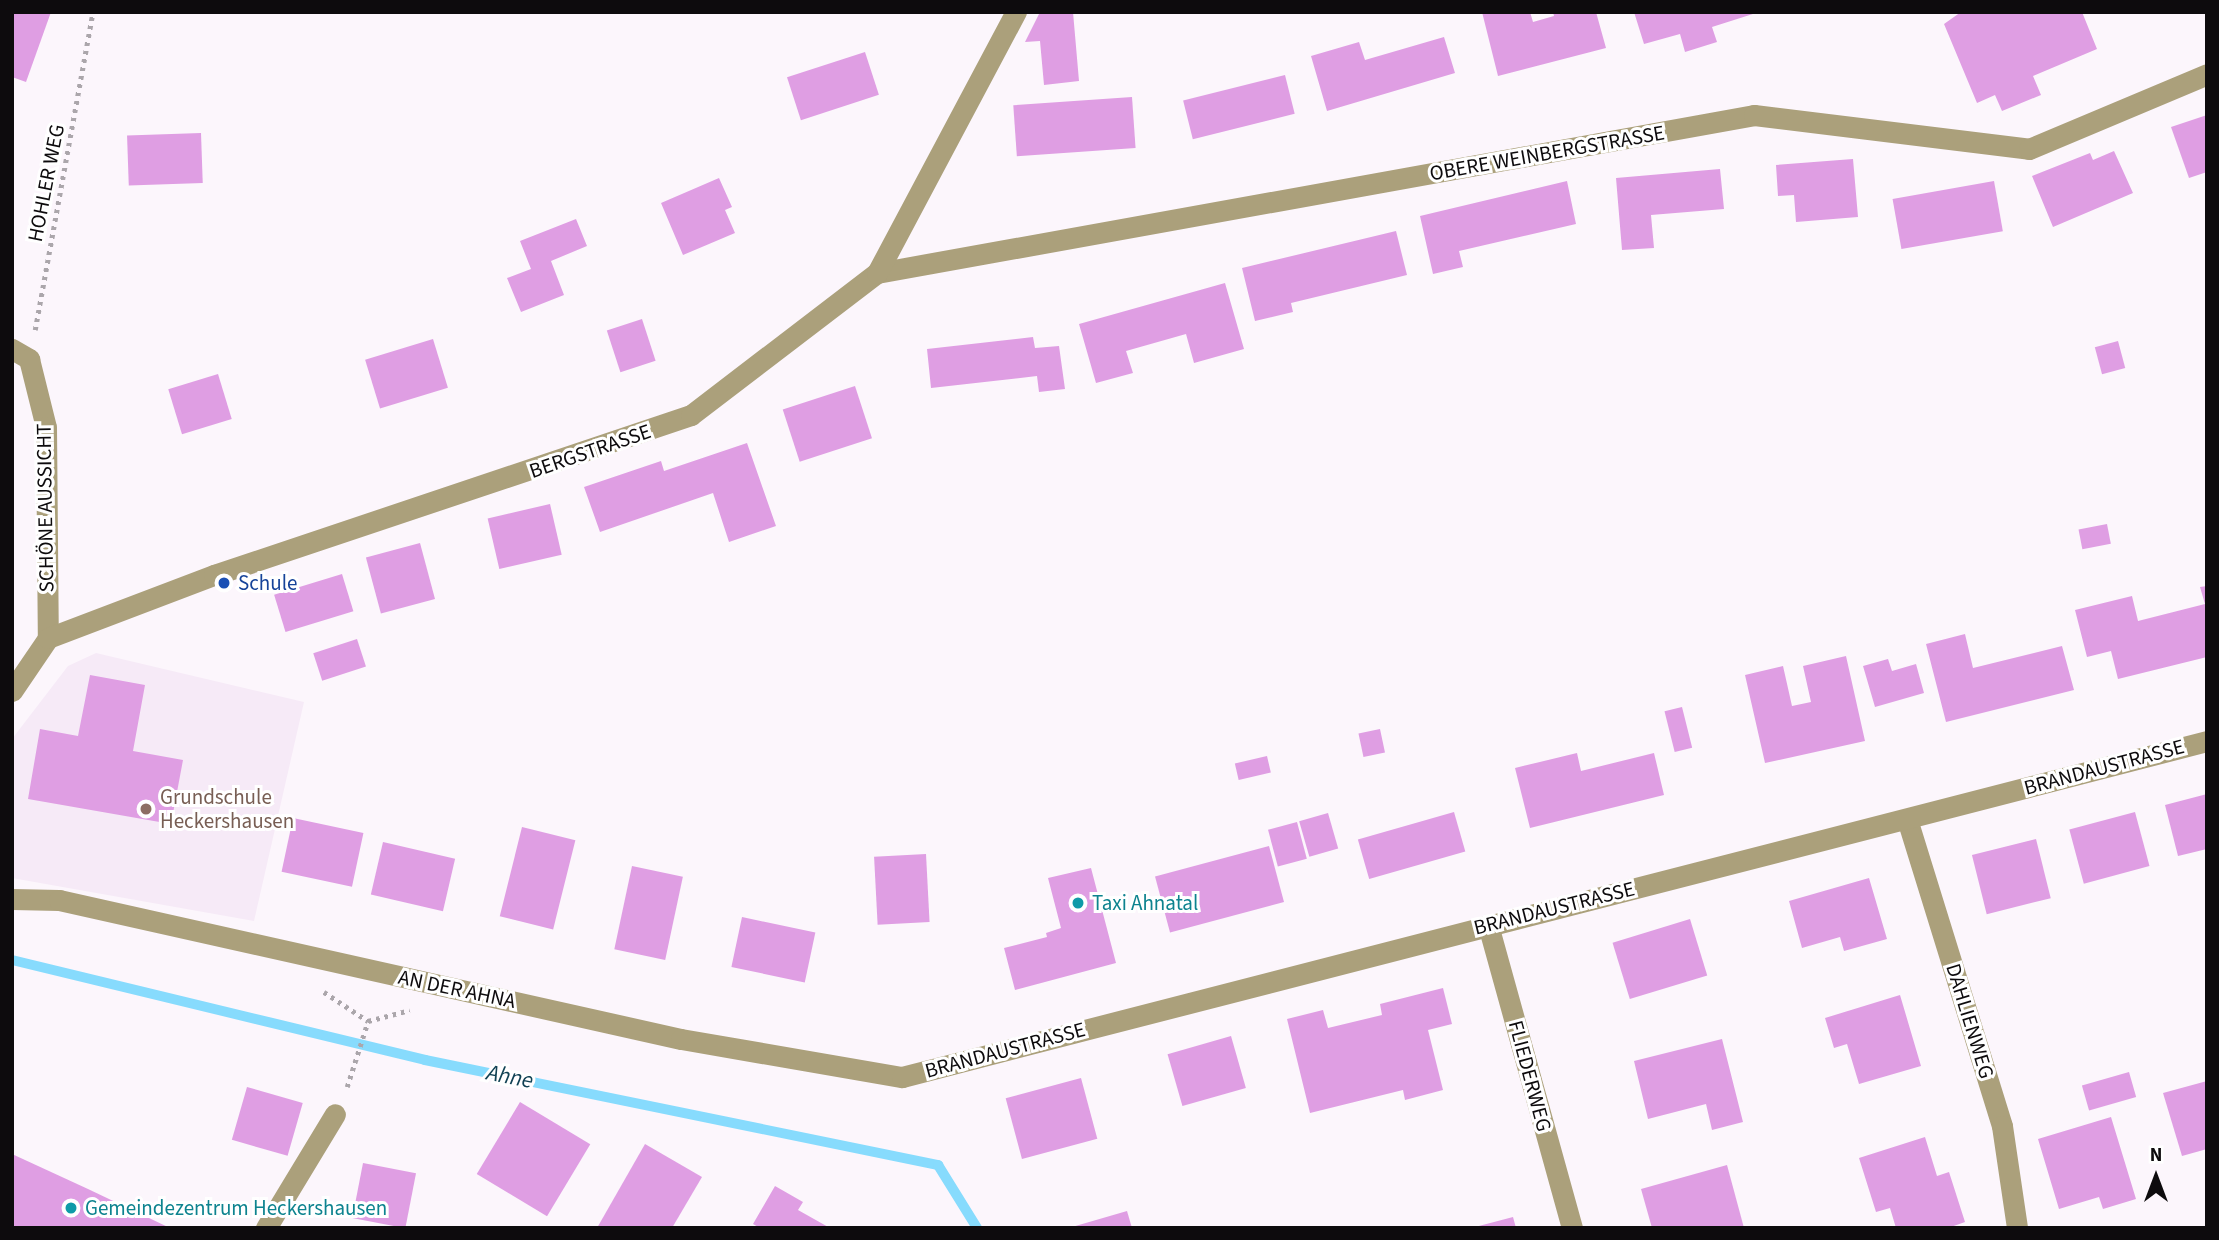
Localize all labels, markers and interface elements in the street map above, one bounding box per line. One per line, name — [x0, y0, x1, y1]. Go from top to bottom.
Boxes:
street label: OBERE WEINBERGSTRASSE — [1428, 120, 1666, 186]
street label: HOHLER WEG — [22, 122, 70, 244]
street label: BERGSTRASSE — [526, 418, 654, 484]
street label: SCHÖNE AUSSICHT — [31, 423, 59, 593]
place label: Schule — [238, 570, 297, 596]
marker: Schule — [216, 575, 232, 591]
street label: BRANDAUSTRASSE — [2021, 733, 2187, 801]
place label: Grundschule Heckershausen — [160, 784, 294, 834]
marker: Grundschule Heckershausen — [138, 801, 154, 817]
street label: BRANDAUSTRASSE — [1471, 876, 1637, 940]
place label: Taxi Ahnatal — [1092, 890, 1198, 916]
marker: Taxi Ahnatal — [1070, 895, 1086, 911]
street label: DAHLIENWEG — [1941, 961, 1999, 1081]
street label: AN DER AHNA — [396, 964, 518, 1014]
street label: BRANDAUSTRASSE — [922, 1016, 1088, 1084]
street label: FLIEDERWEG — [1503, 1018, 1557, 1134]
water label: Ahne — [484, 1059, 536, 1095]
north arrow — [2121, 1142, 2191, 1212]
text: N — [2150, 1142, 2162, 1169]
place label: Gemeindezentrum Heckershausen — [85, 1195, 387, 1221]
marker: Gemeindezentrum Heckershausen — [63, 1200, 79, 1216]

